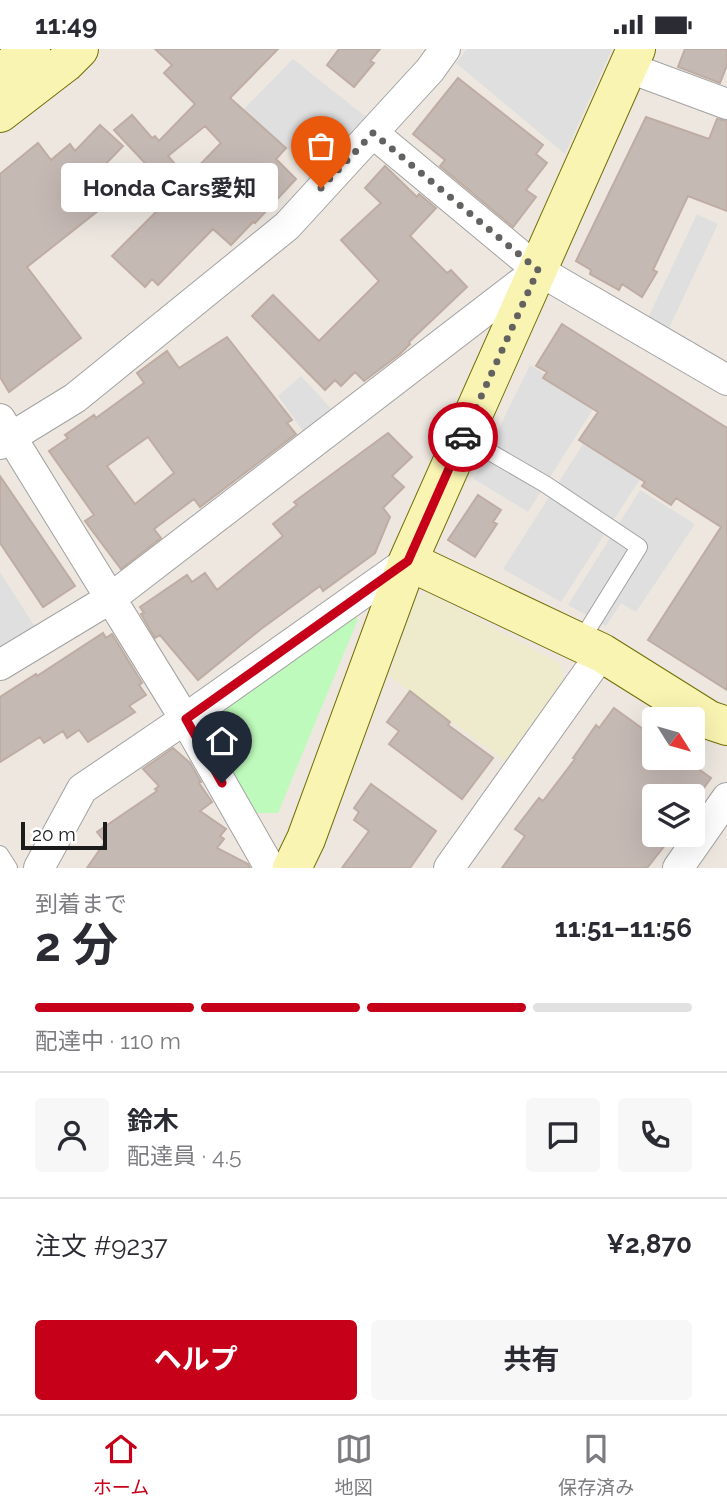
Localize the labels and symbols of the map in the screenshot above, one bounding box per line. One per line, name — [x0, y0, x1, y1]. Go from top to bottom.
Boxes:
pin — [291, 116, 351, 188]
callout: Honda Cars愛知 — [62, 163, 279, 213]
courier — [428, 402, 498, 472]
north arrow — [642, 707, 705, 770]
pin — [192, 711, 252, 783]
scale bar — [21, 819, 107, 851]

